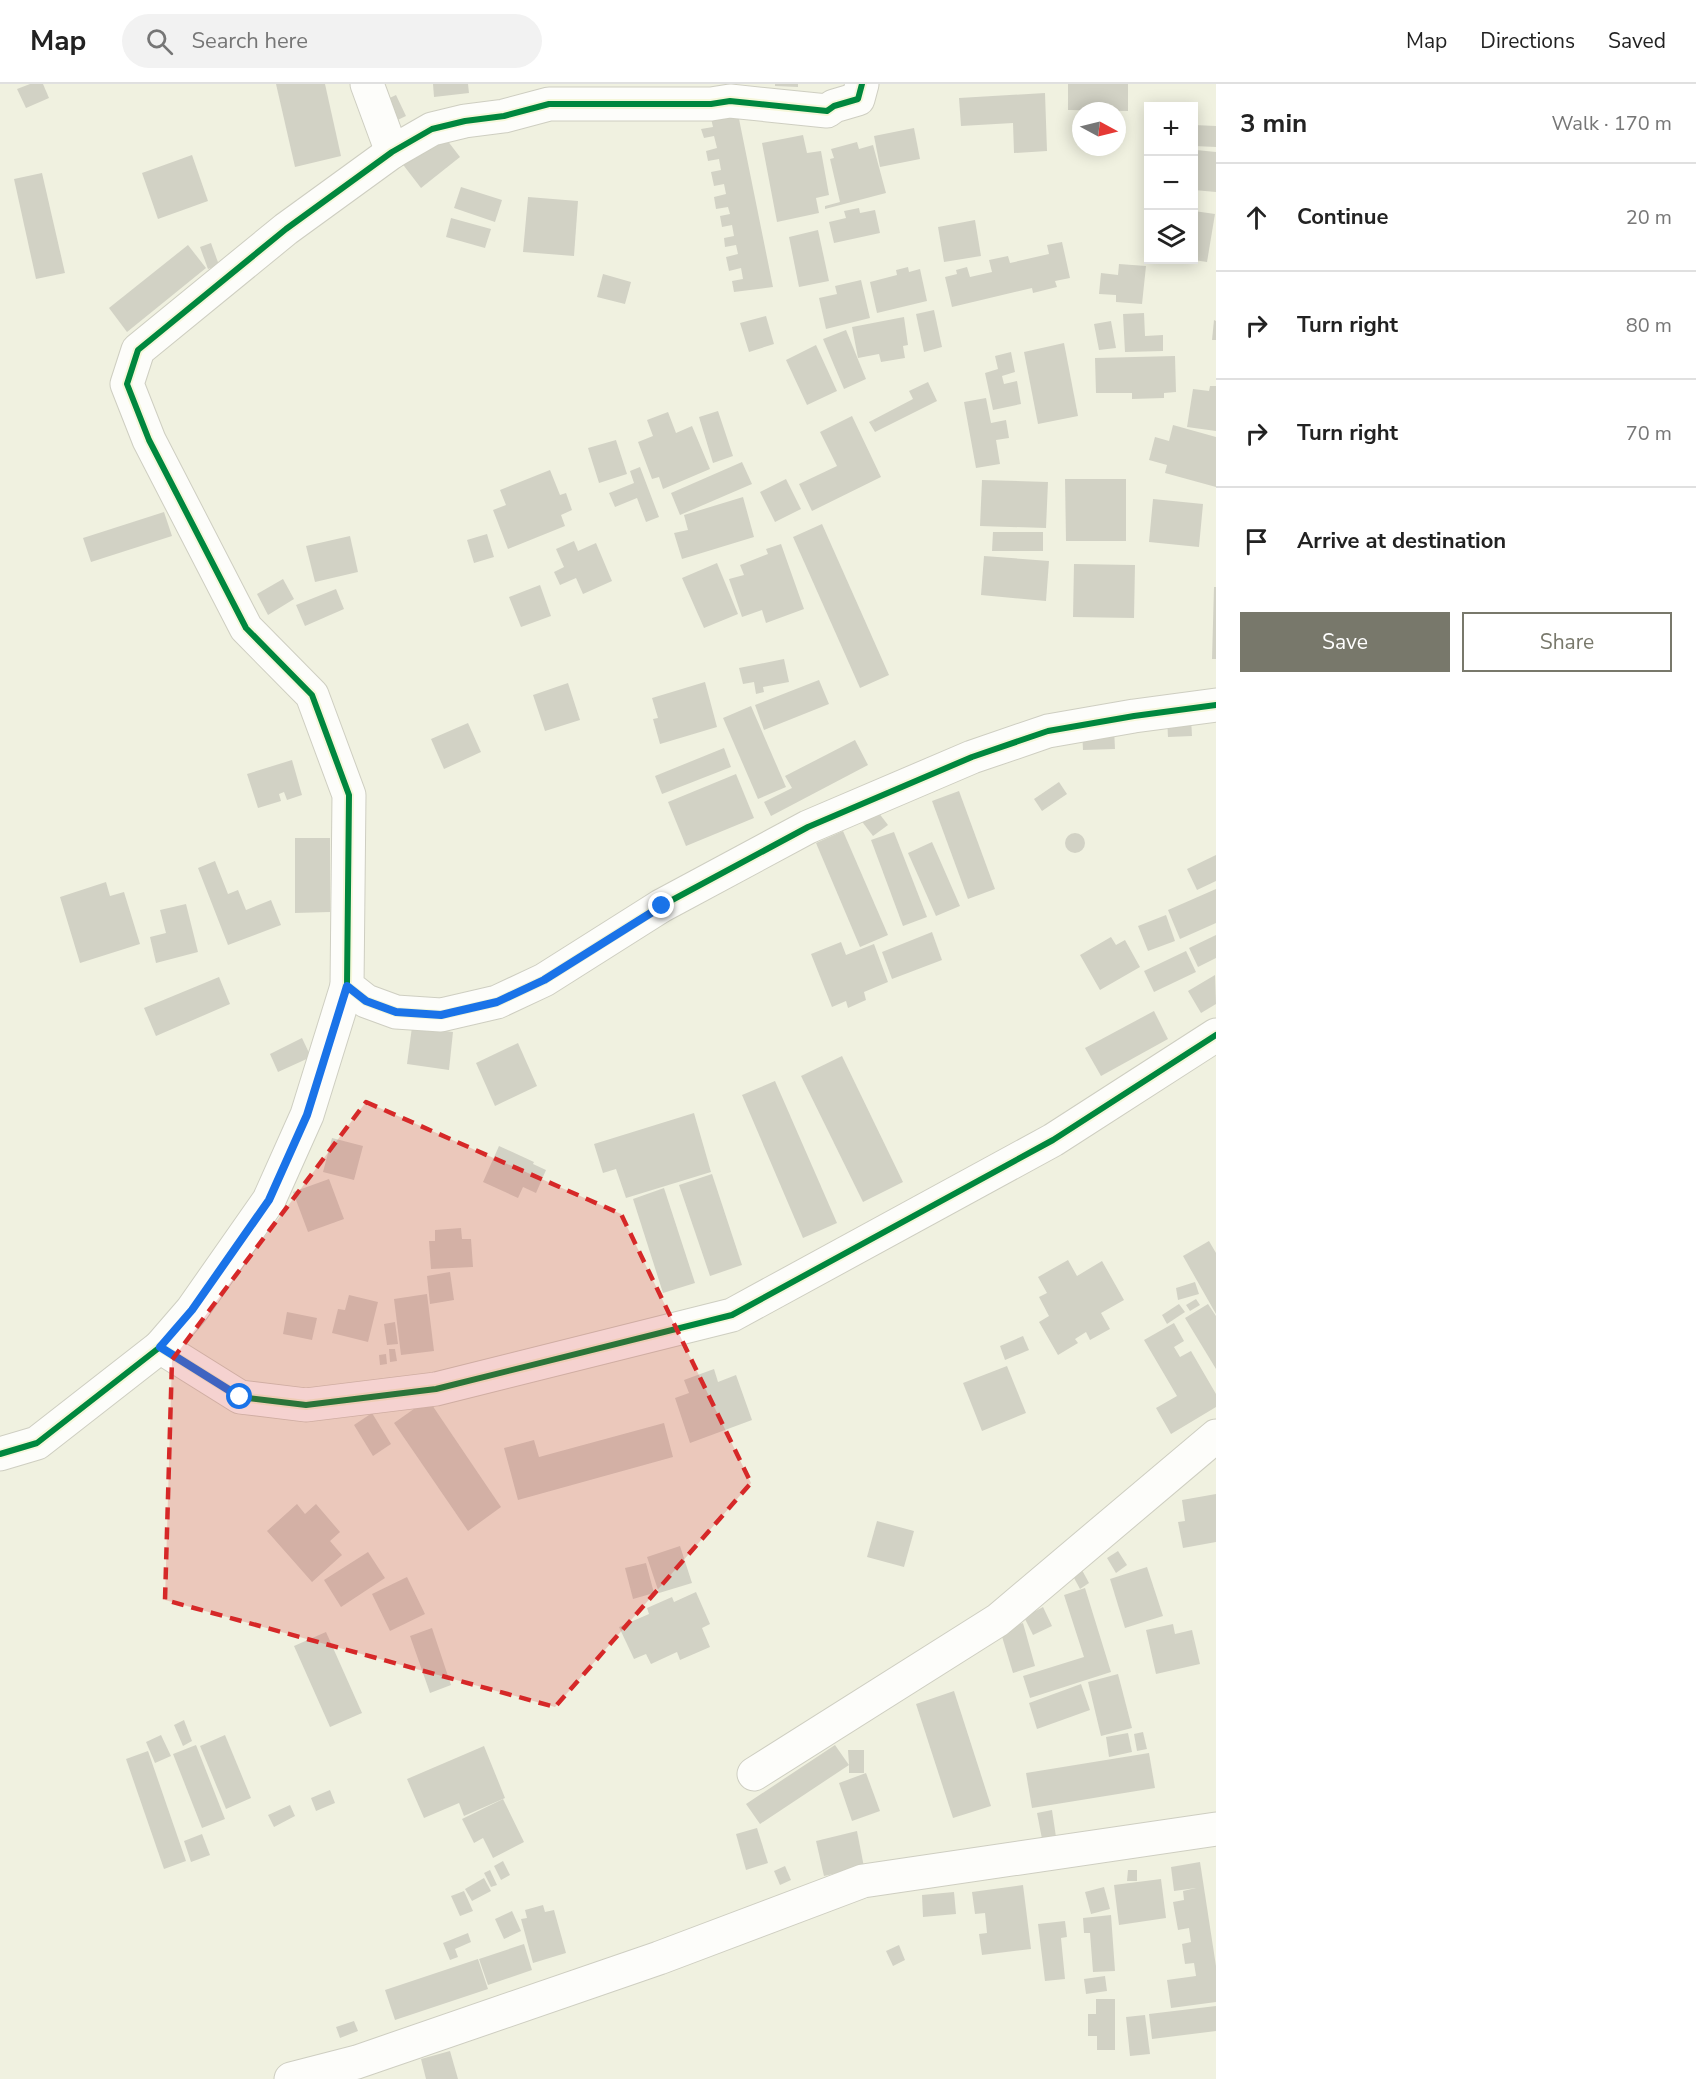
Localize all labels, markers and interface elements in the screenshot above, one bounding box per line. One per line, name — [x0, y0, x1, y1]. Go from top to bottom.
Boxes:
search box — [122, 14, 542, 68]
text: Map — [30, 22, 86, 60]
icon: search — [143, 25, 176, 58]
text: Search here — [191, 26, 308, 56]
text: Map — [1406, 27, 1447, 55]
text: Directions — [1480, 27, 1575, 55]
text: Saved — [1608, 27, 1666, 55]
north arrow — [1072, 102, 1126, 156]
map controls — [1144, 102, 1198, 264]
button: + — [1144, 102, 1198, 156]
text: 3 min — [1240, 106, 1307, 141]
text: Walk · 170 m — [1552, 110, 1672, 137]
button: − — [1144, 156, 1198, 210]
icon: ahead — [1240, 201, 1273, 234]
text: Continue — [1297, 202, 1388, 232]
text: 20 m — [1626, 204, 1672, 231]
button: layers — [1144, 210, 1198, 264]
icon: right — [1240, 309, 1273, 342]
text: Turn right — [1297, 310, 1398, 340]
text: 80 m — [1626, 312, 1672, 339]
icon: right — [1240, 417, 1273, 450]
text: Turn right — [1297, 418, 1398, 448]
text: 70 m — [1626, 420, 1672, 447]
icon: arrive — [1240, 525, 1273, 558]
text: Arrive at destination — [1297, 526, 1506, 556]
button: Save — [1240, 612, 1450, 672]
button: Share — [1462, 612, 1672, 672]
route end — [648, 892, 674, 918]
route start — [226, 1383, 252, 1409]

